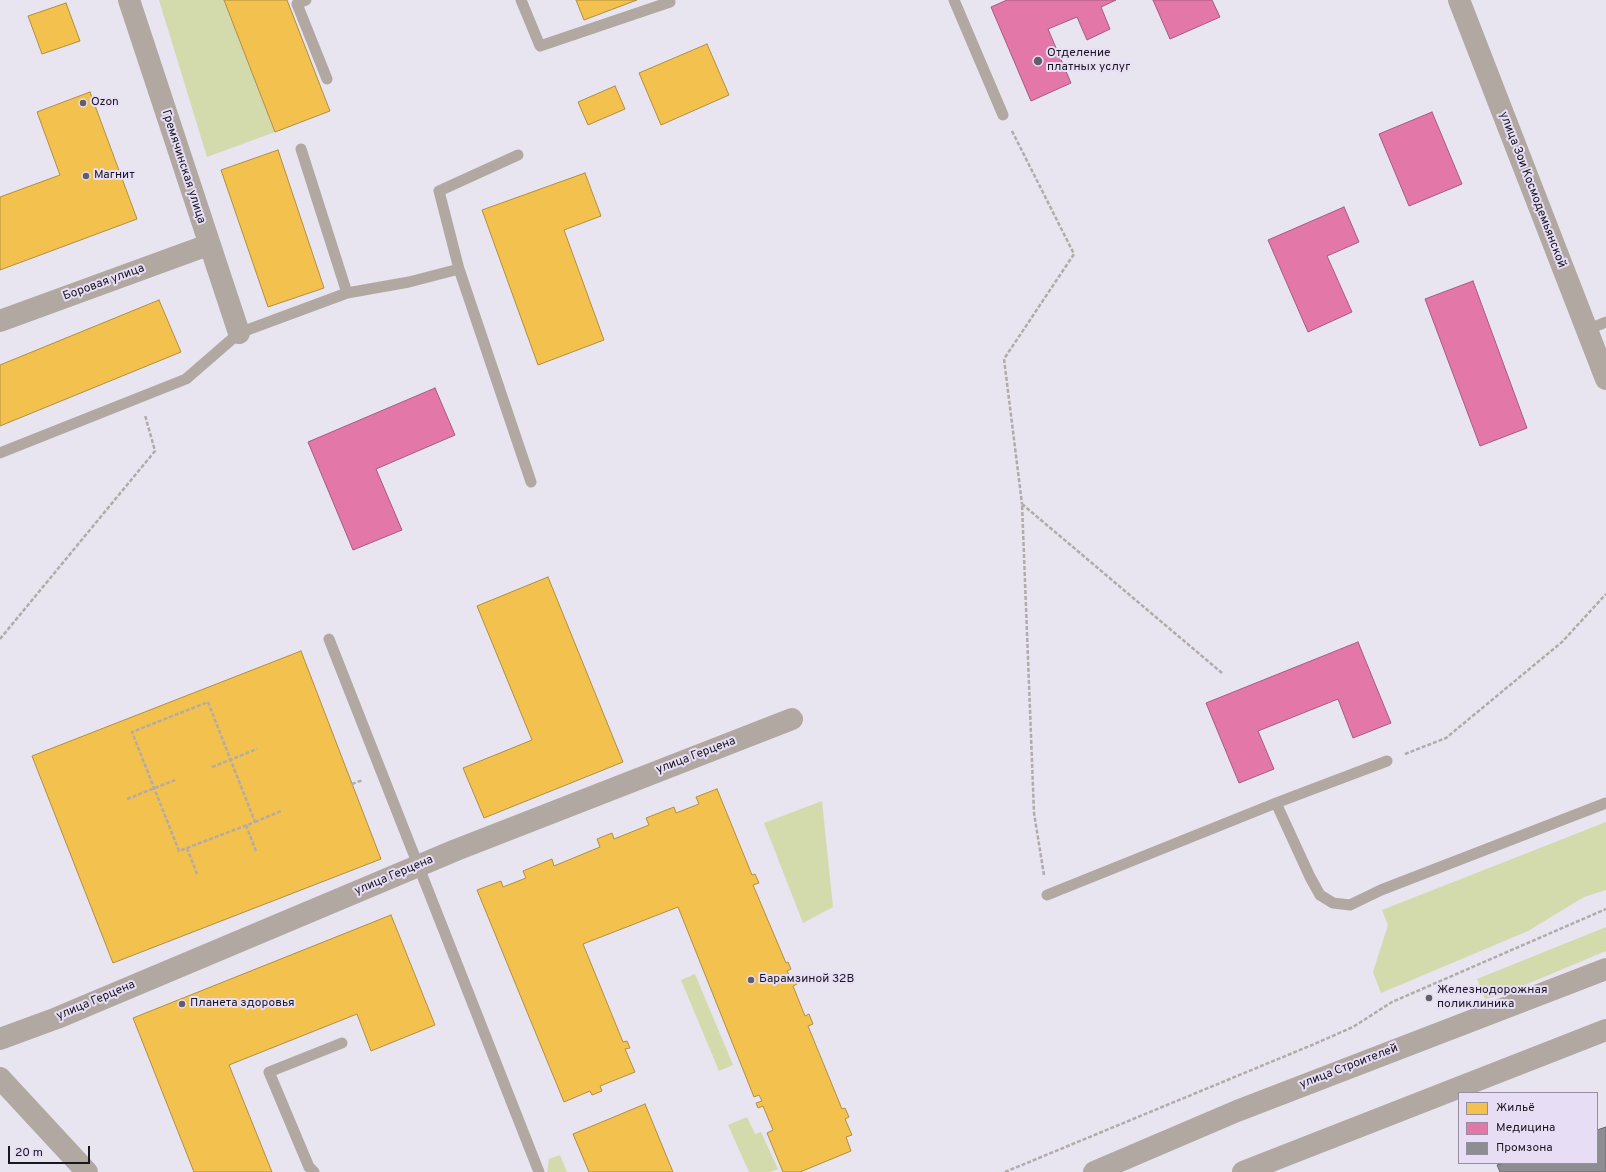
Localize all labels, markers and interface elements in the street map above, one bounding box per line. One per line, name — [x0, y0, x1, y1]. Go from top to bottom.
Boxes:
place label: Отделение платных услуг — [1047, 47, 1130, 75]
marker: Отделение платных услуг — [1032, 55, 1044, 67]
place label: Ozon — [91, 96, 119, 110]
marker: Ozon — [78, 98, 88, 108]
street label: Гремячинская улица — [158, 108, 208, 226]
street label: улица Зои Космодемьянской — [1495, 110, 1569, 270]
place label: Магнит — [94, 169, 135, 183]
marker: Магнит — [81, 171, 91, 181]
street label: Боровая улица — [61, 262, 147, 304]
street label: улица Герцена — [654, 734, 738, 778]
street label: улица Герцена — [353, 853, 435, 899]
place label: Барамзиной 32В — [759, 973, 854, 987]
marker: Барамзиной 32В — [746, 975, 756, 985]
street label: улица Герцена — [55, 978, 137, 1024]
place label: Железнодорожная поликлиника — [1437, 984, 1547, 1012]
marker: Железнодорожная поликлиника — [1424, 993, 1434, 1003]
place label: Планета здоровья — [190, 997, 295, 1011]
marker: Планета здоровья — [177, 999, 187, 1009]
street label: улица Строителей — [1298, 1042, 1400, 1092]
legend — [1458, 1092, 1598, 1164]
text: Жильё — [1496, 1100, 1535, 1116]
text: Медицина — [1496, 1120, 1555, 1136]
scale bar — [10, 1138, 92, 1164]
text: Промзона — [1496, 1140, 1553, 1156]
text: 20 m — [15, 1145, 43, 1161]

